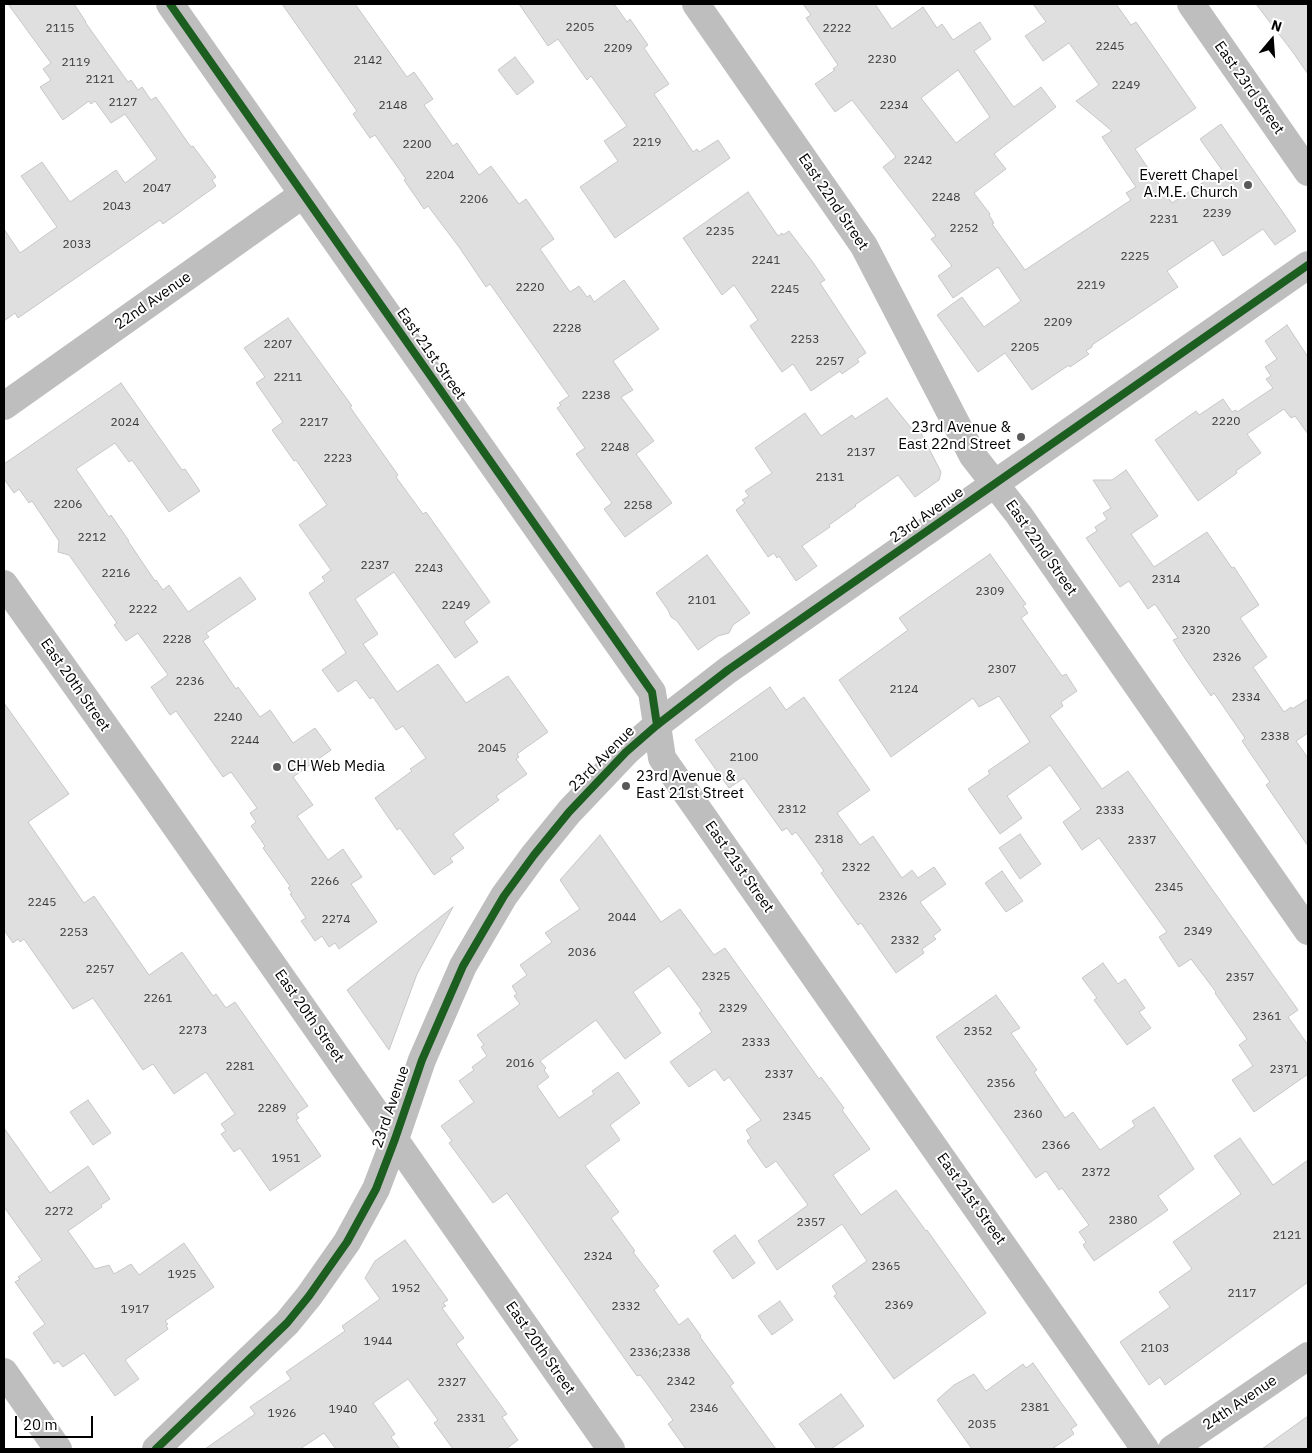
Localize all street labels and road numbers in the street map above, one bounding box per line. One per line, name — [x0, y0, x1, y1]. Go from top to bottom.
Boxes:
street label: East 23rd Street — [1210, 38, 1288, 138]
street label: East 22nd Street — [794, 150, 872, 254]
street label: 22nd Avenue — [111, 268, 195, 334]
street label: East 21st Street — [393, 305, 469, 403]
street label: 23rd Avenue — [887, 483, 967, 547]
street label: East 22nd Street — [1001, 497, 1081, 599]
street label: East 20th Street — [36, 635, 114, 735]
street label: 23rd Avenue — [565, 722, 639, 796]
street label: East 21st Street — [701, 818, 777, 916]
street label: East 20th Street — [270, 966, 348, 1066]
street label: 23rd Avenue — [369, 1064, 413, 1150]
street label: East 21st Street — [933, 1150, 1009, 1248]
street label: East 20th Street — [501, 1298, 579, 1398]
street label: 24th Avenue — [1200, 1372, 1280, 1434]

